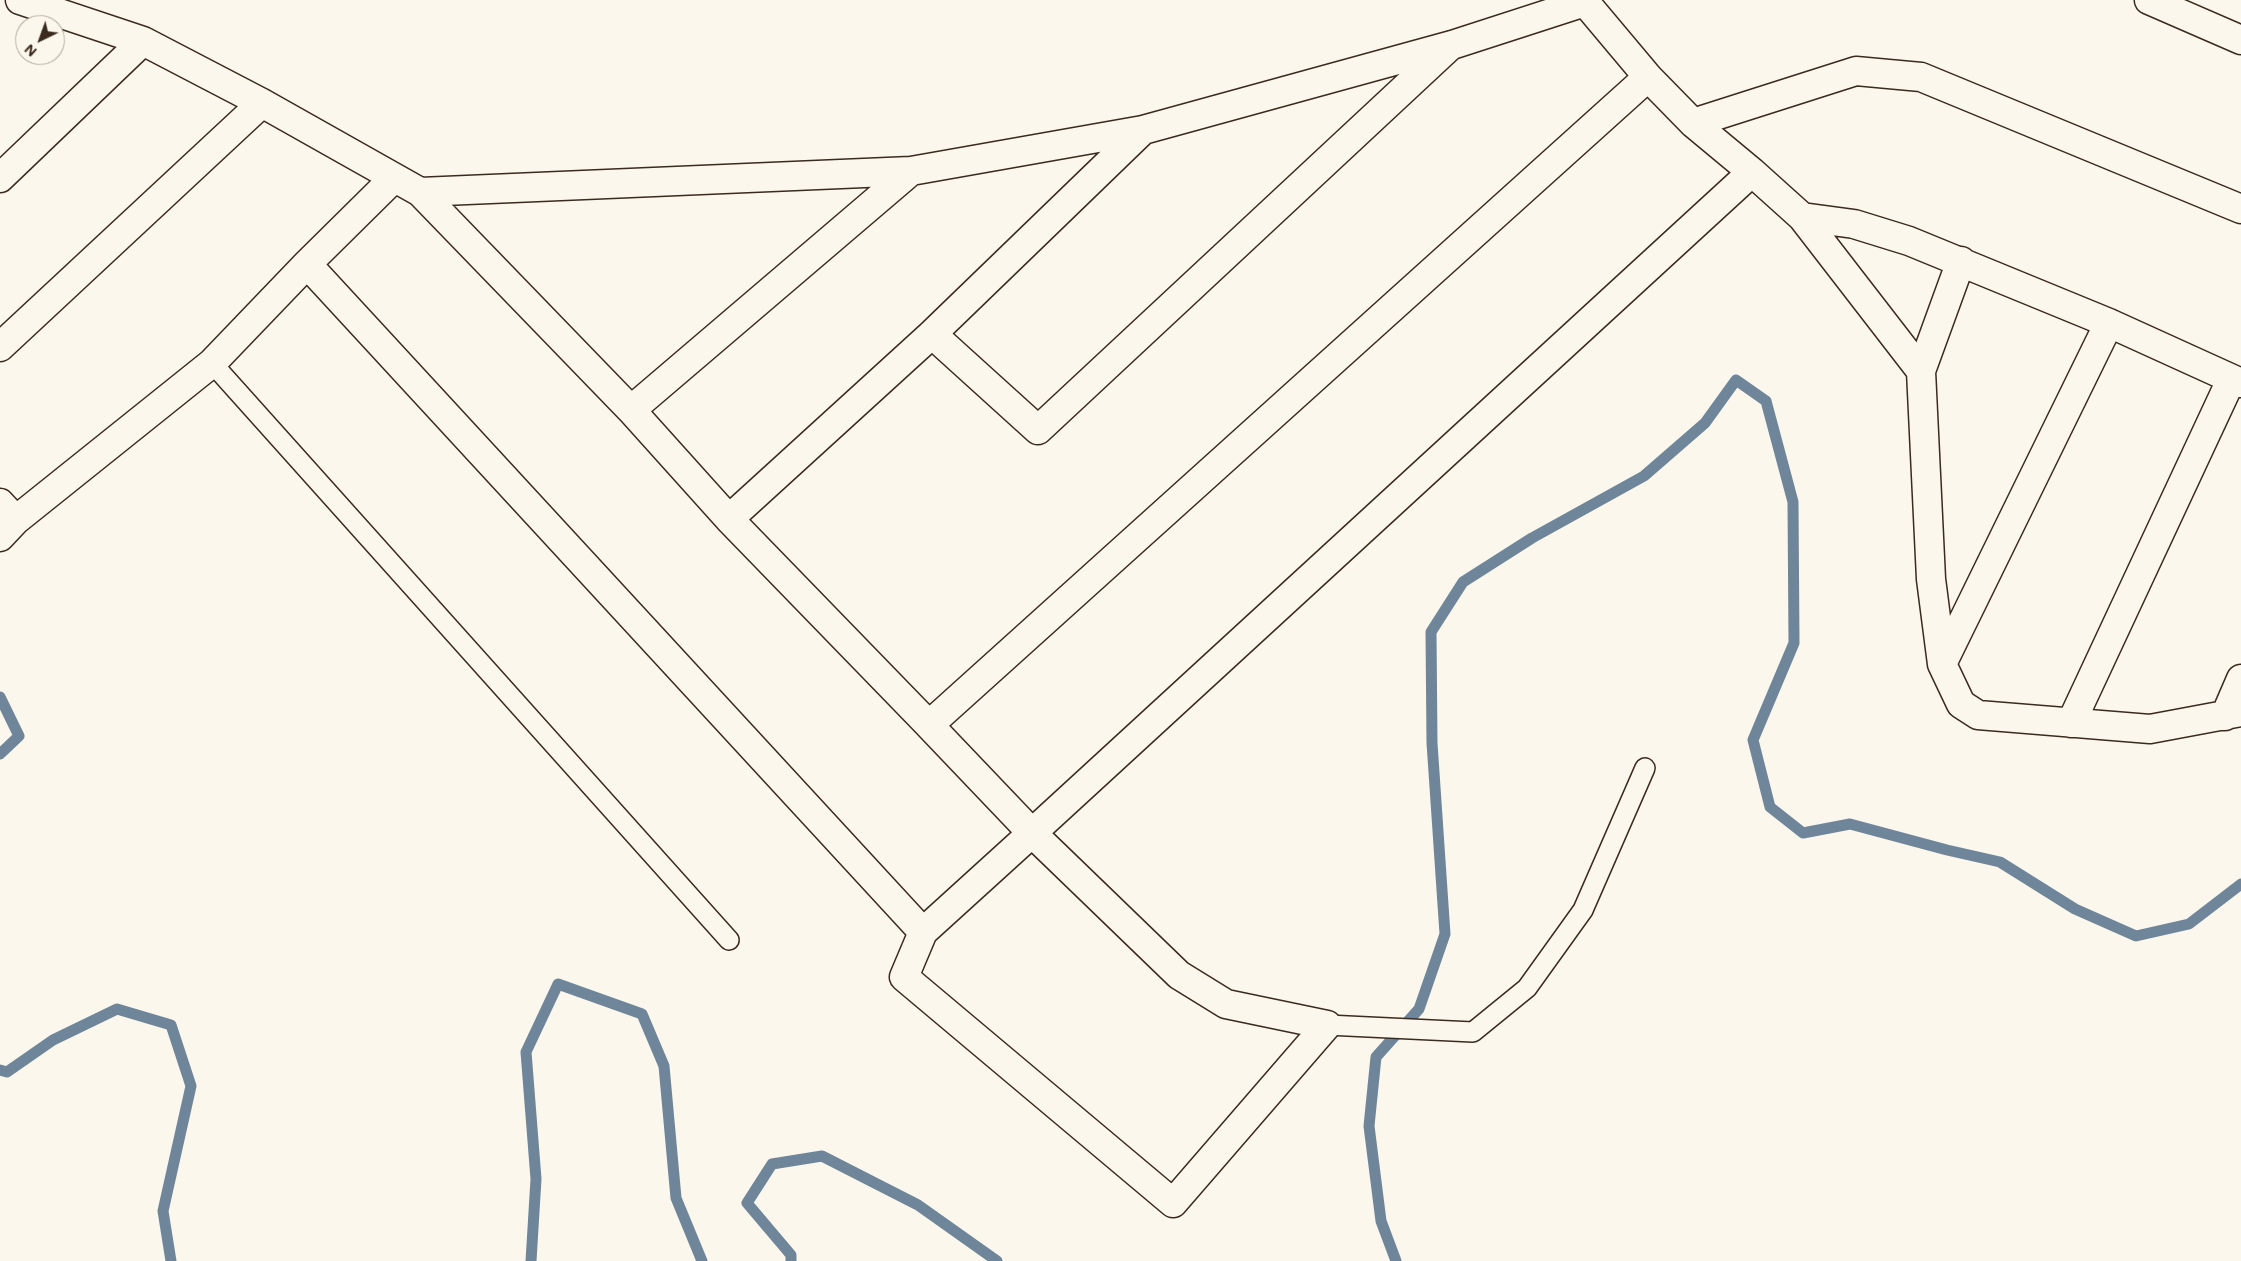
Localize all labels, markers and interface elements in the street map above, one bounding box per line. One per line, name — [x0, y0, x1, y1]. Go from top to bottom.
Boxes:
north arrow — [15, 15, 65, 65]
text: N — [20, 40, 41, 61]

